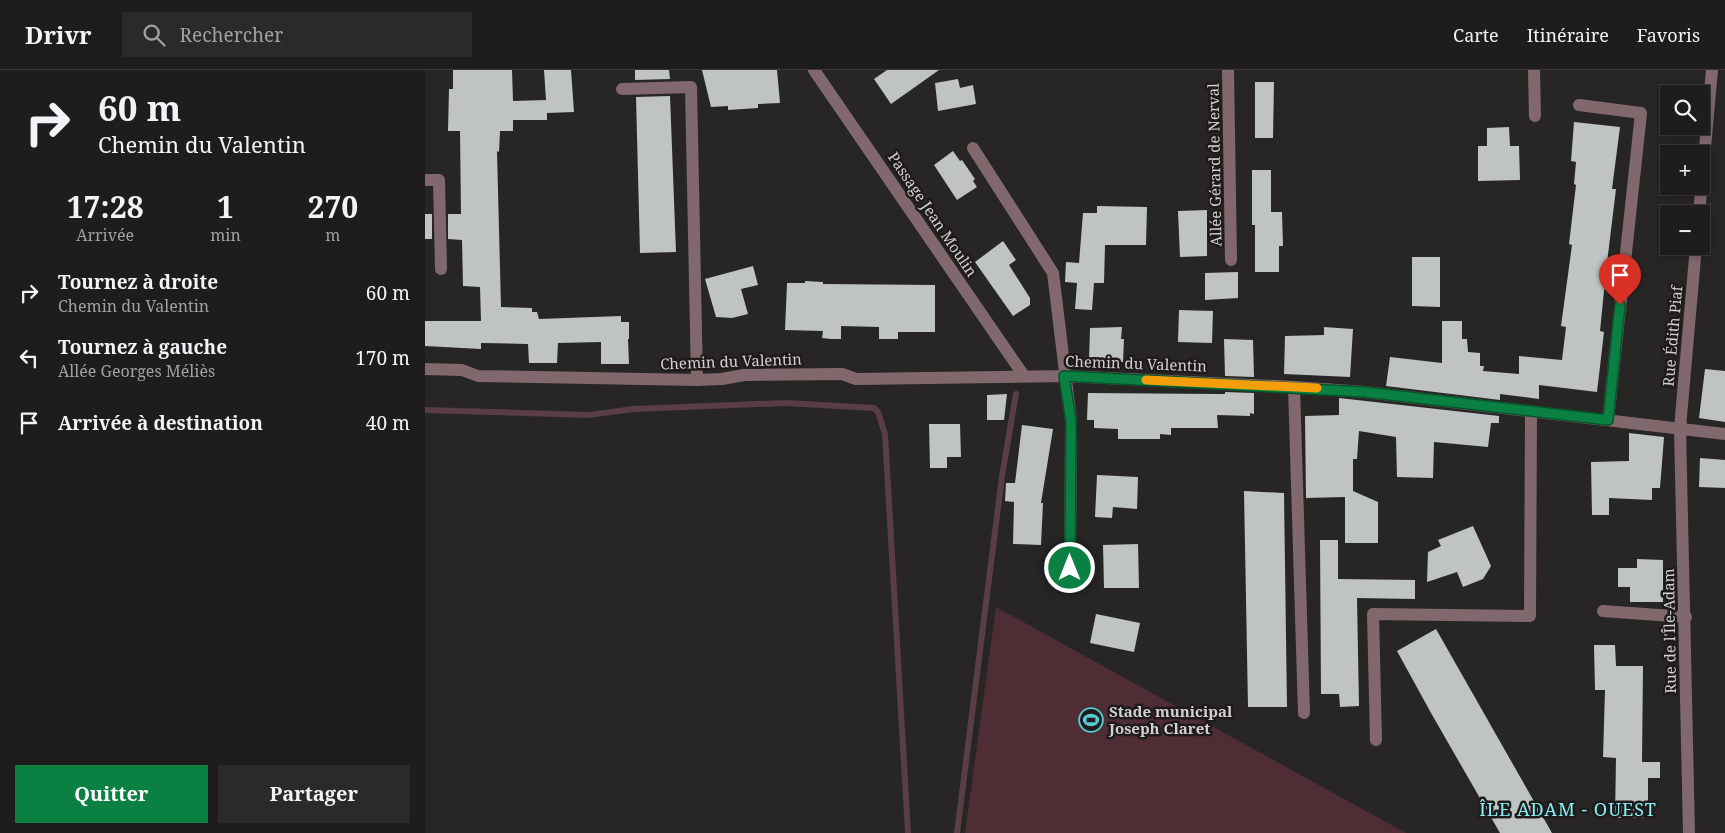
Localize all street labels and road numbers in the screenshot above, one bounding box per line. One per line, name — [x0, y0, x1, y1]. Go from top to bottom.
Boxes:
street label: Allée Gérard de Nerval — [1203, 83, 1225, 247]
street label: Passage Jean Moulin — [884, 148, 982, 280]
street label: Rue Édith Piaf — [1658, 283, 1686, 387]
street label: Chemin du Valentin — [660, 349, 802, 373]
street label: Chemin du Valentin — [1065, 351, 1207, 375]
street label: Rue de l'Île-Adam — [1658, 568, 1680, 694]

